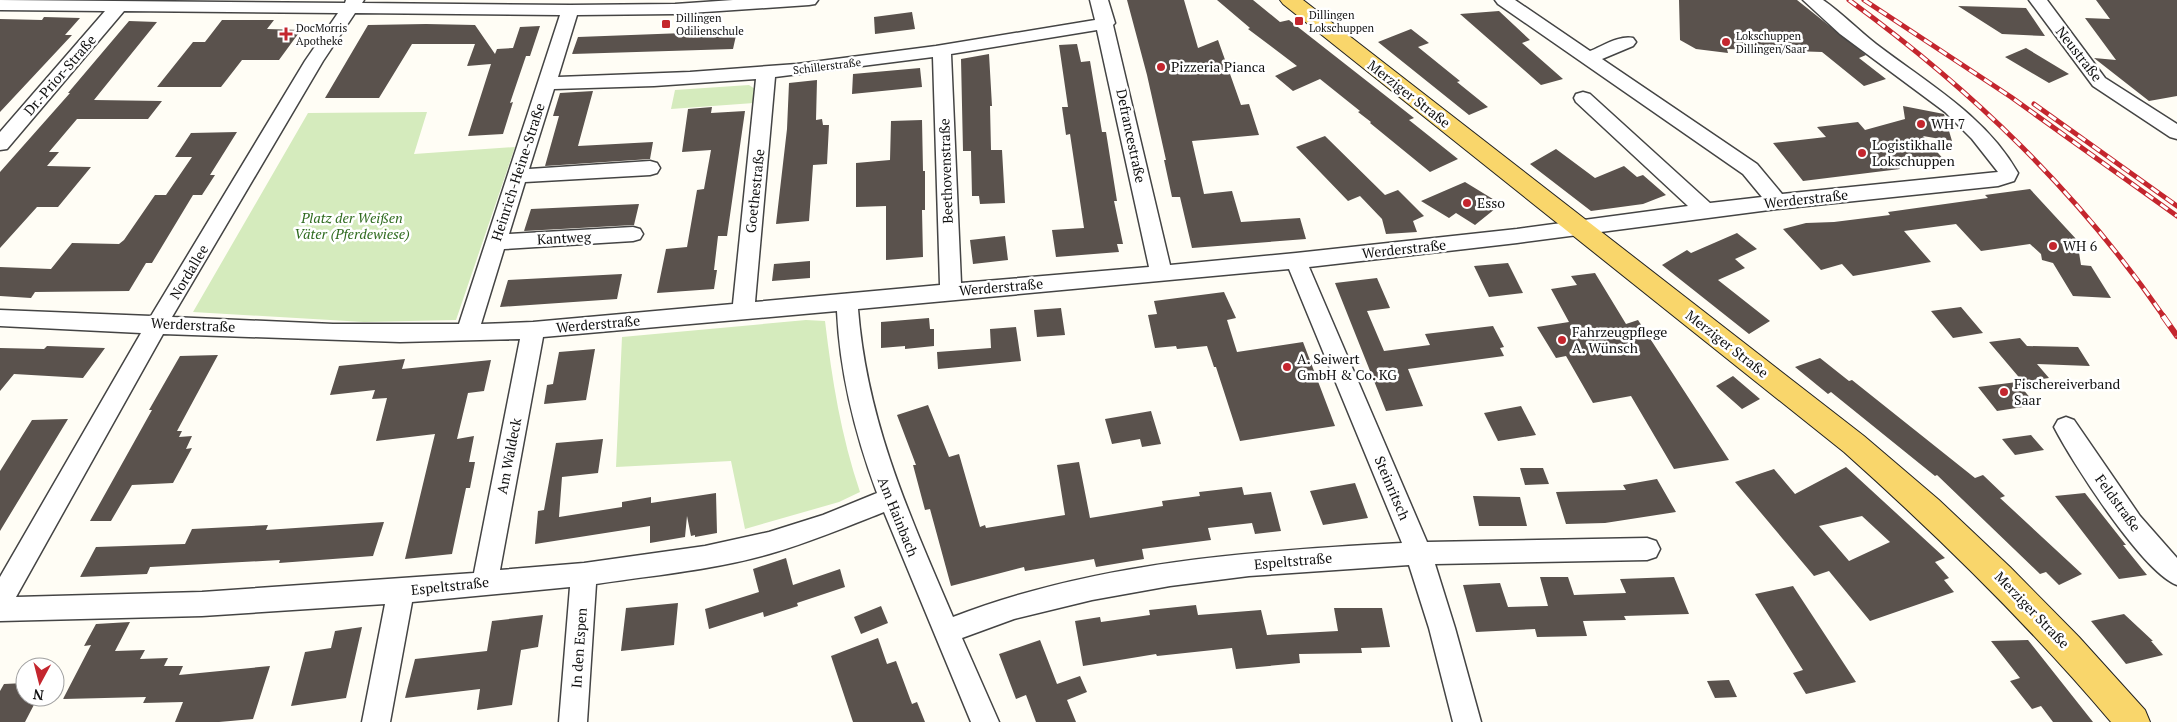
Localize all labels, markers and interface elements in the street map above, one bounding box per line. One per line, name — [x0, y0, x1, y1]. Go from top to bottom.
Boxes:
place label: Dillingen Lokschuppen — [1309, 8, 1374, 35]
place label: Dillingen Odilienschule — [676, 11, 744, 38]
marker: Dillingen Lokschuppen — [1293, 15, 1305, 27]
marker: Dillingen Odilienschule — [660, 18, 672, 30]
place label: DocMorris Apotheke — [296, 21, 347, 48]
street label: Neustraße — [2052, 22, 2107, 85]
marker: DocMorris Apotheke — [280, 28, 292, 40]
place label: Lokschuppen Dillingen/Saar — [1736, 29, 1807, 56]
street label: Dr.-Prior-Straße — [19, 30, 100, 119]
marker: Lokschuppen Dillingen/Saar — [1720, 36, 1732, 48]
street label: Schillerstraße — [792, 55, 862, 77]
street label: Merziger Straße — [1364, 55, 1455, 132]
place label: Pizzeria Pianca — [1171, 57, 1265, 76]
marker: Pizzeria Pianca — [1155, 61, 1167, 73]
street label: Defrancestraße — [1112, 87, 1151, 185]
street label: Heinrich-Heine-Straße — [486, 100, 549, 243]
place label: WH 7 — [1931, 114, 1965, 133]
street label: Beethovenstraße — [934, 118, 957, 224]
marker: WH 7 — [1915, 118, 1927, 130]
place label: Logistikhalle Lokschuppen — [1872, 135, 1955, 170]
marker: Logistikhalle Lokschuppen — [1856, 147, 1868, 159]
street label: Goethestraße — [741, 148, 768, 234]
street label: Werderstraße — [1763, 185, 1849, 212]
place label: Esso — [1477, 193, 1505, 212]
marker: Esso — [1461, 197, 1473, 209]
park label: Platz der Weißen Väter (Pferdewiese) — [294, 208, 410, 243]
street label: Kantweg — [536, 227, 592, 248]
street label: Werderstraße — [1361, 235, 1447, 262]
place label: WH 6 — [2063, 236, 2098, 255]
marker: WH 6 — [2047, 240, 2059, 252]
street label: Nordallee — [165, 241, 212, 303]
street label: Werderstraße — [958, 273, 1044, 300]
street label: Merziger Straße — [1682, 305, 1773, 382]
street label: Werderstraße — [555, 310, 641, 337]
street label: Werderstraße — [150, 313, 236, 336]
place label: Fahrzeugpflege A. Wünsch — [1572, 322, 1667, 357]
marker: Fahrzeugpflege A. Wünsch — [1556, 334, 1568, 346]
place label: A. Seiwert GmbH & Co. KG — [1297, 349, 1397, 384]
marker: A. Seiwert GmbH & Co. KG — [1281, 361, 1293, 373]
place label: Fischereiverband Saar — [2014, 374, 2121, 409]
marker: Fischereiverband Saar — [1998, 386, 2010, 398]
street label: Am Waldeck — [492, 416, 525, 496]
street label: Steinritsch — [1370, 453, 1414, 523]
street label: Feldstraße — [2091, 470, 2146, 535]
street label: Am Hainbach — [874, 474, 923, 559]
street label: Espeltstraße — [1253, 548, 1333, 573]
street label: Merziger Straße — [1991, 567, 2074, 652]
street label: Espeltstraße — [410, 572, 490, 599]
street label: In den Espen — [566, 606, 591, 689]
north arrow — [15, 657, 65, 707]
text: N — [32, 685, 45, 705]

